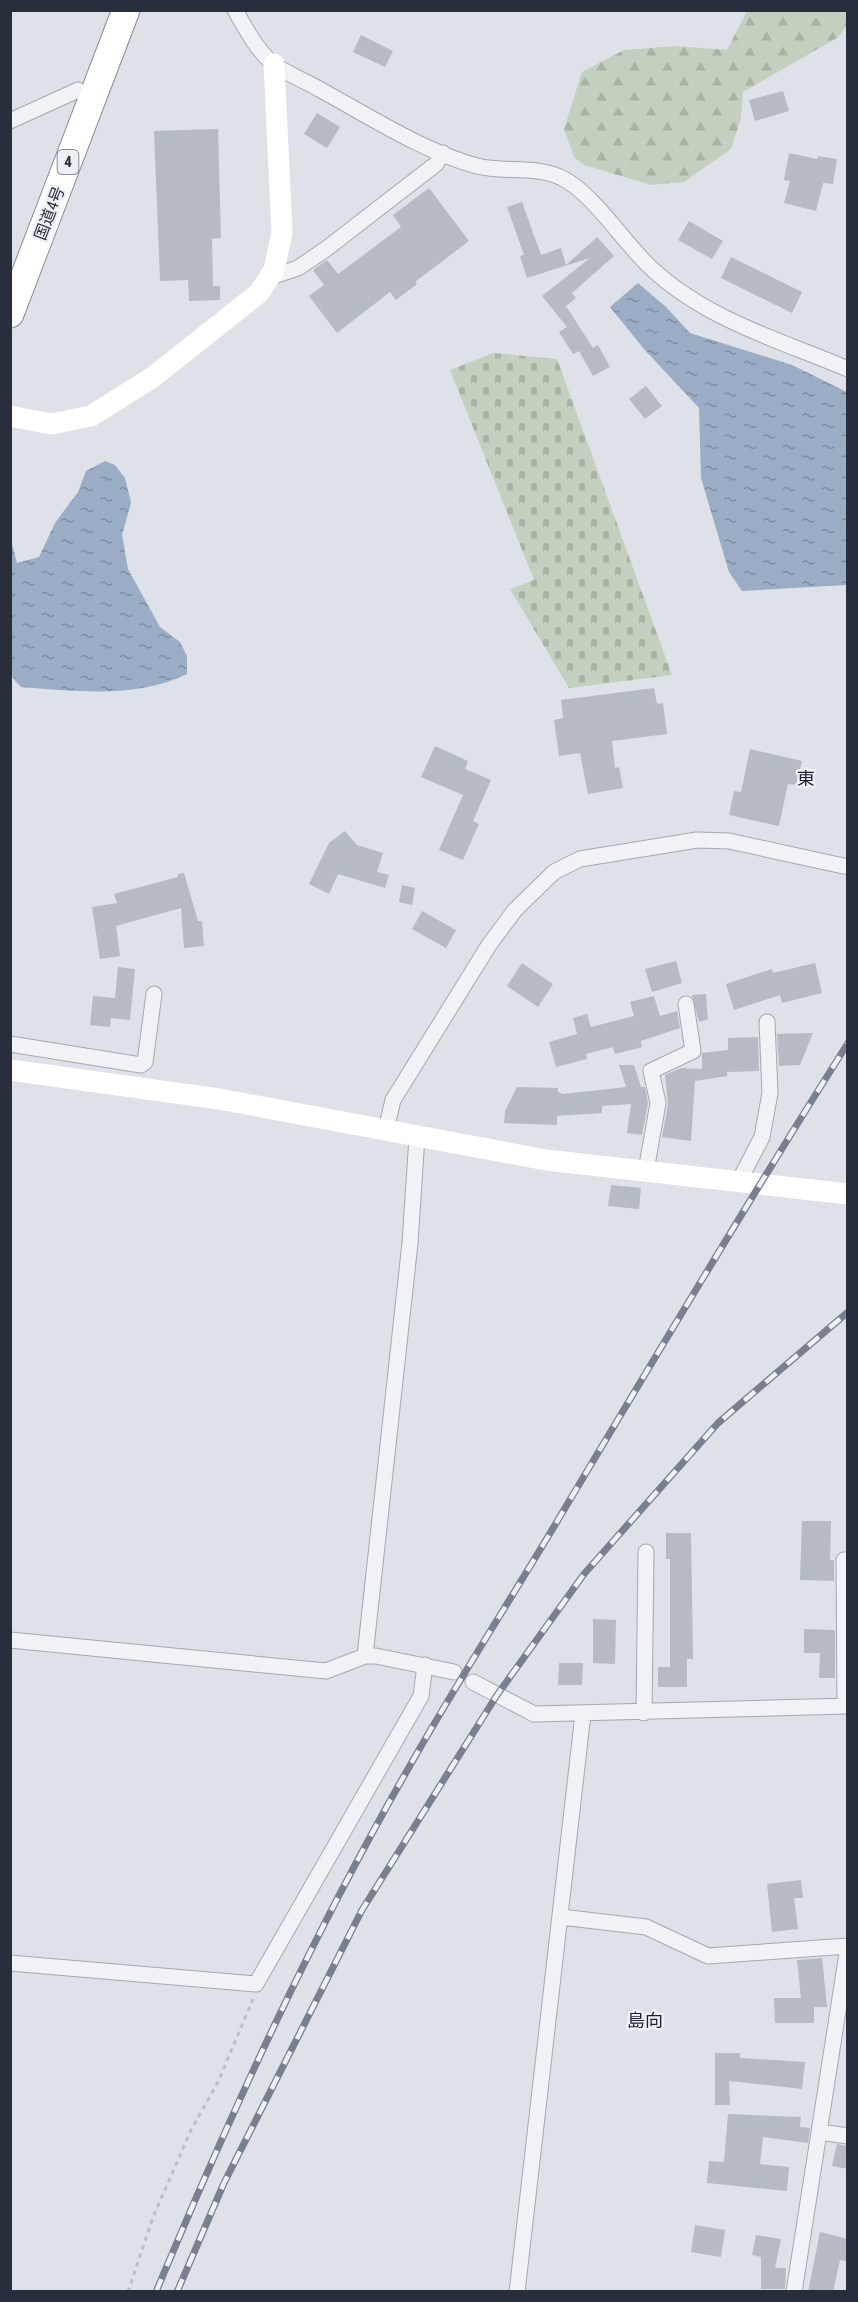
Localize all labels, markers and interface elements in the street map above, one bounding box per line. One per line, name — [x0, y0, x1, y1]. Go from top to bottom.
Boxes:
road number: 4 — [58, 150, 78, 174]
street label: 国道4号 — [31, 184, 68, 243]
district label: 東 — [797, 768, 815, 789]
district label: 島向 — [627, 2010, 663, 2031]

